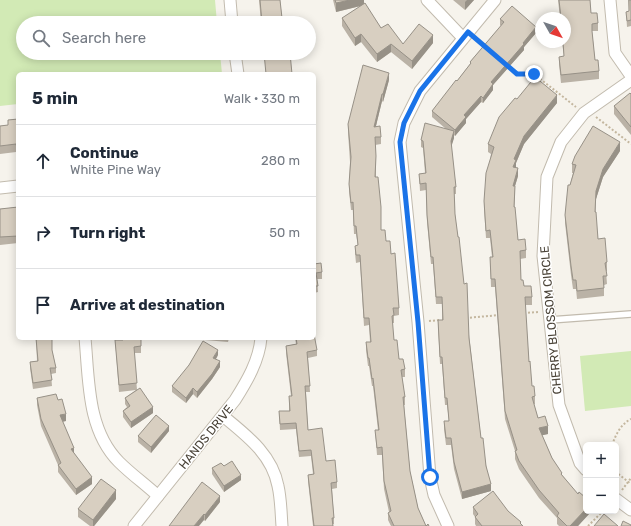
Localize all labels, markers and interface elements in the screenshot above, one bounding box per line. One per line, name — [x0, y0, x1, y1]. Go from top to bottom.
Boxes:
north arrow — [535, 12, 571, 48]
search box — [16, 16, 316, 60]
icon: search — [30, 27, 52, 49]
text: Search here — [62, 29, 146, 47]
route end — [525, 65, 543, 83]
text: 5 min — [32, 88, 78, 108]
text: Walk · 330 m — [224, 91, 300, 106]
text: Continue — [70, 144, 139, 162]
icon: ahead — [32, 150, 54, 172]
text: 280 m — [261, 153, 300, 168]
text: White Pine Way — [70, 162, 161, 177]
icon: right — [32, 222, 54, 244]
text: Turn right — [70, 224, 145, 242]
text: 50 m — [269, 225, 300, 240]
street label: CHERRY BLOSSOM CIRCLE — [538, 245, 564, 395]
icon: arrive — [32, 294, 54, 316]
text: Arrive at destination — [70, 296, 225, 314]
street label: HANDS DRIVE — [176, 402, 236, 472]
map controls — [583, 442, 619, 514]
button: + — [583, 442, 619, 478]
route start — [421, 468, 439, 486]
button: − — [583, 478, 619, 514]

